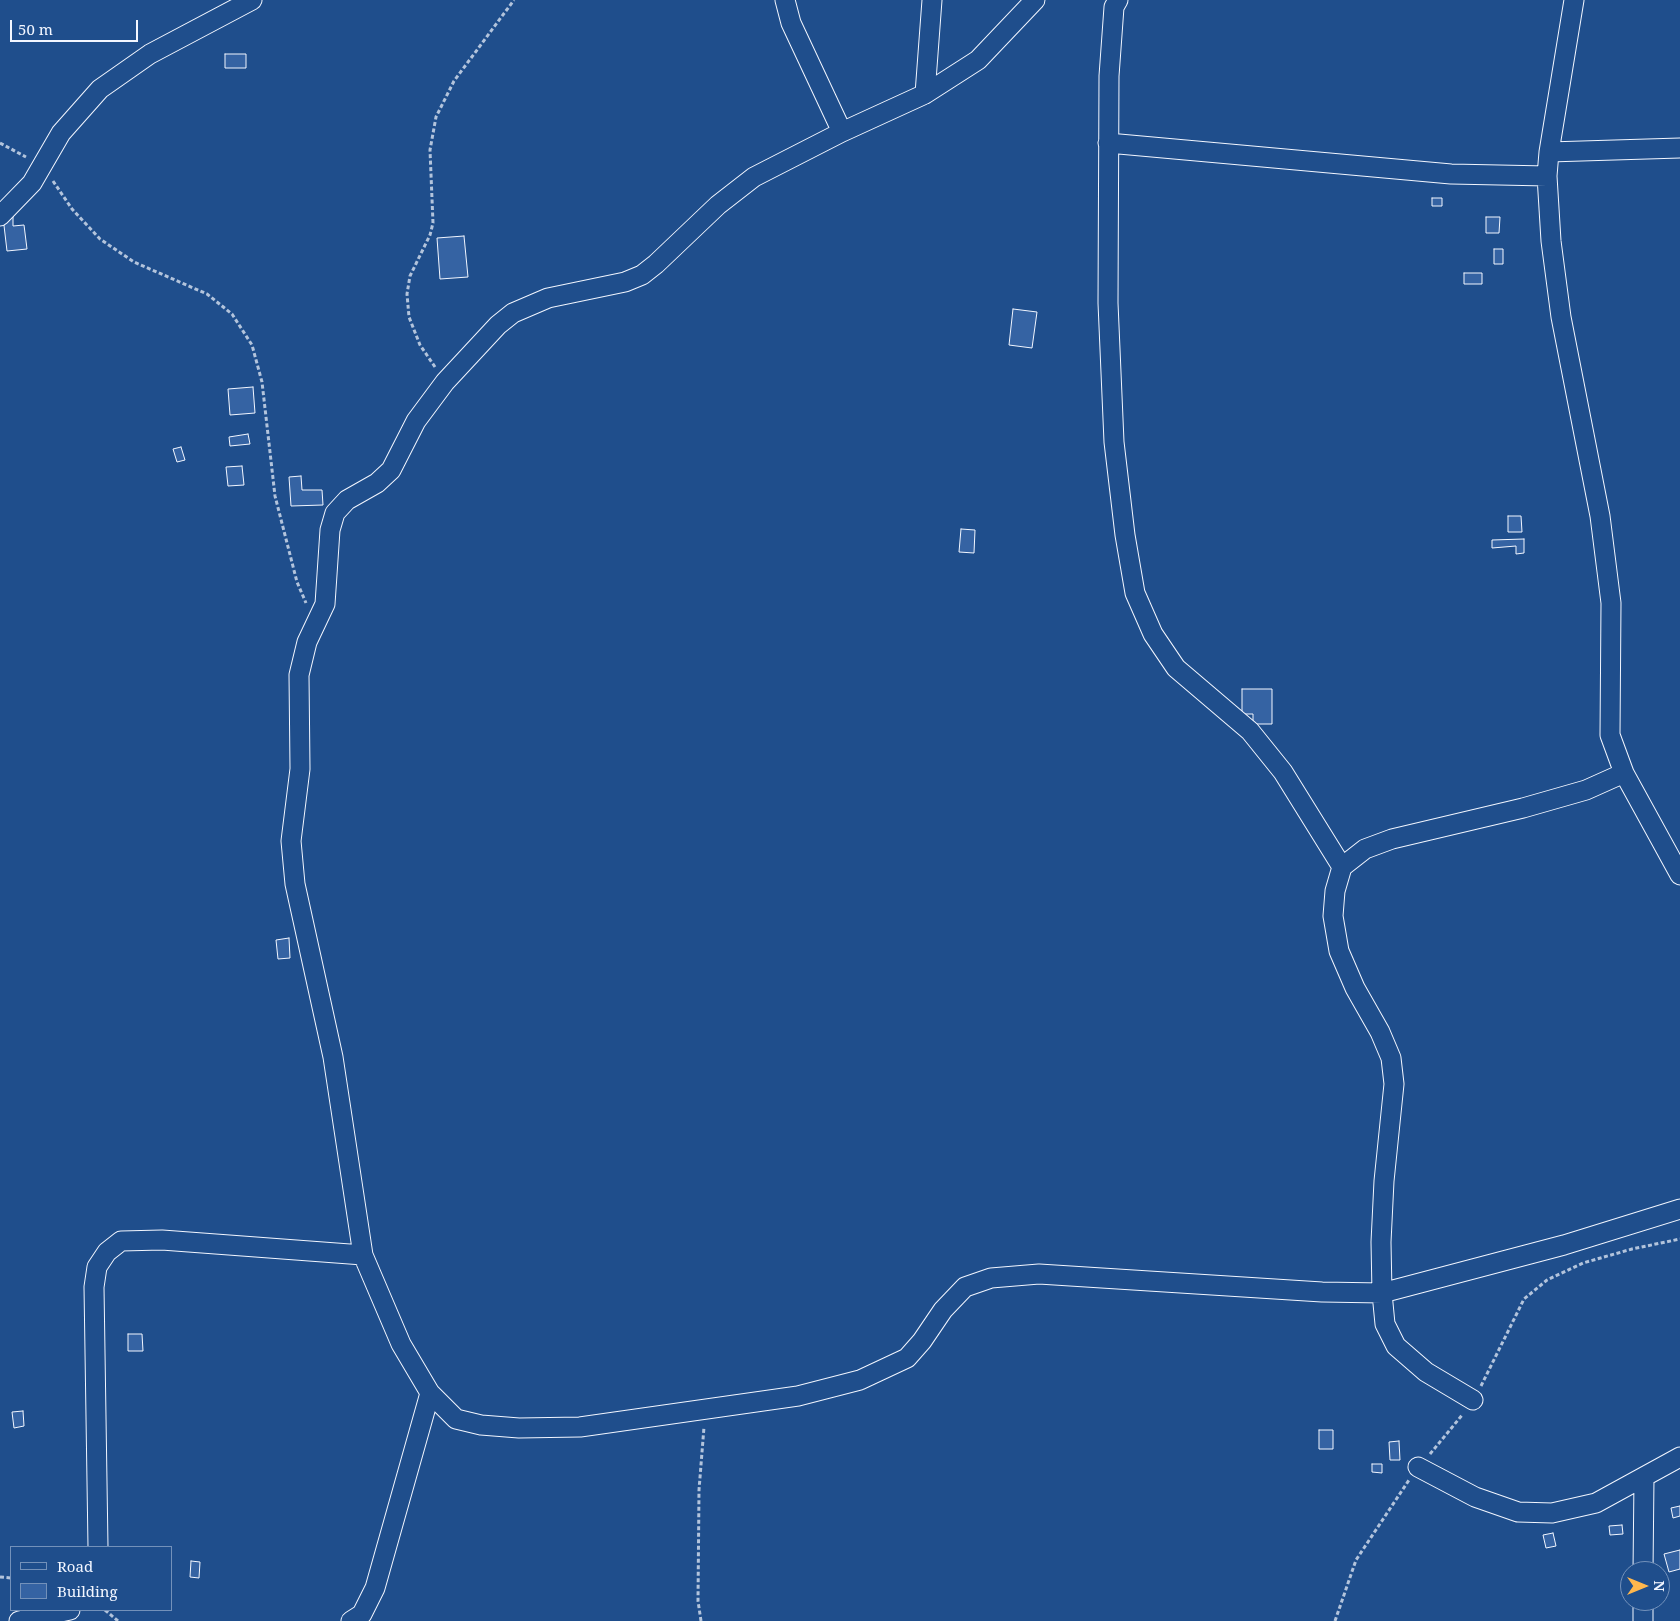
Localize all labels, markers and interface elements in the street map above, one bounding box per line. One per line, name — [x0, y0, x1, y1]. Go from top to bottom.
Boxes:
scale bar — [12, 10, 140, 42]
text: 50 m — [18, 19, 53, 39]
legend — [10, 1546, 172, 1611]
text: Road — [57, 1556, 93, 1576]
north arrow — [1620, 1561, 1670, 1611]
text: N — [1650, 1580, 1669, 1592]
text: Building — [57, 1581, 118, 1601]

